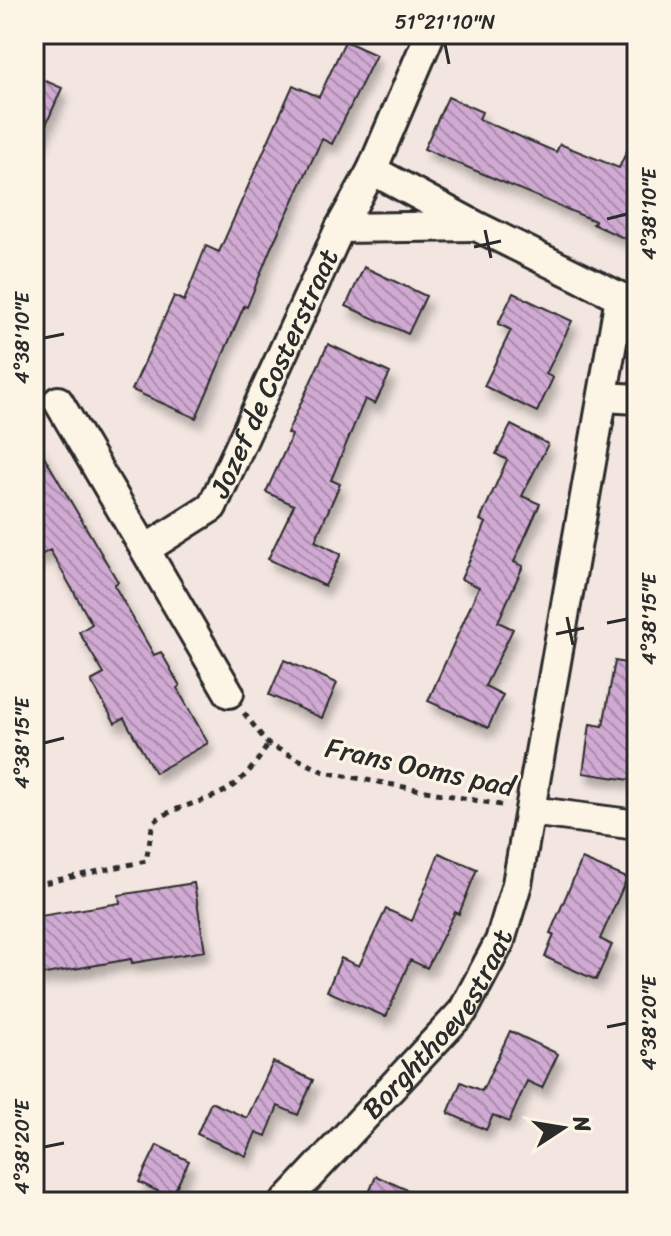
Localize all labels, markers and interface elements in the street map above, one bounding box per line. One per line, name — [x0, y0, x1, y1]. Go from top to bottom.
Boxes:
text: 51°21'10"N — [395, 5, 495, 40]
text: 4°38'10"E — [632, 166, 667, 260]
street label: Jozef de Costerstraat — [195, 240, 352, 506]
text: 4°38'10"E — [5, 290, 40, 384]
text: 4°38'15"E — [632, 571, 667, 665]
text: 4°38'15"E — [5, 695, 40, 789]
street label: Frans Ooms pad — [321, 723, 521, 811]
street label: Borghthoevestraat — [349, 923, 527, 1131]
text: 4°38'20"E — [632, 974, 667, 1071]
north arrow — [523, 1088, 603, 1168]
text: 4°38'20"E — [5, 1098, 40, 1195]
text: N — [561, 1111, 603, 1136]

